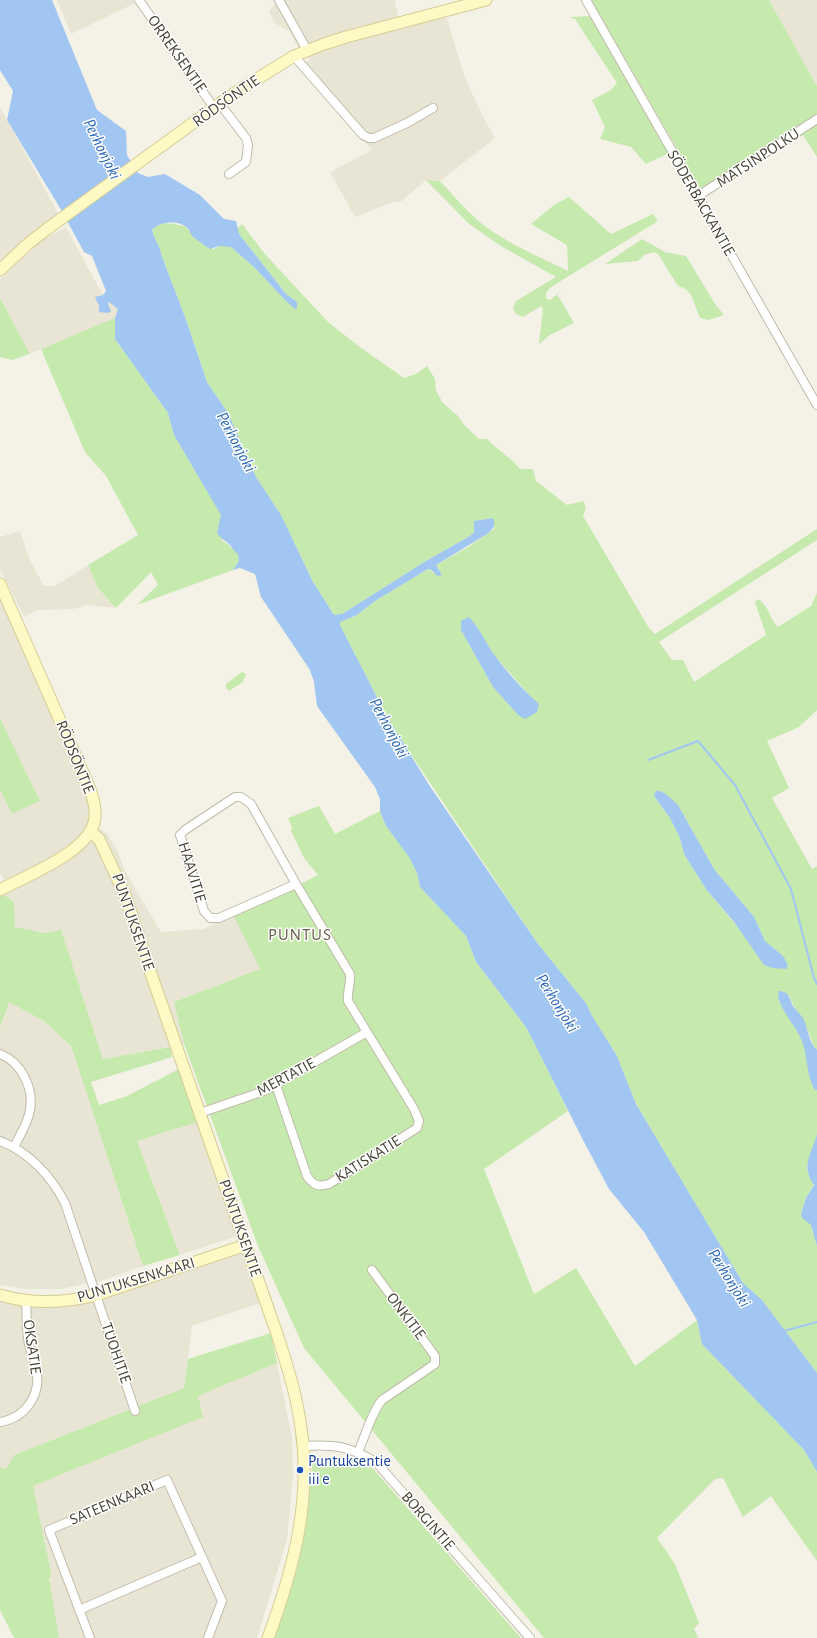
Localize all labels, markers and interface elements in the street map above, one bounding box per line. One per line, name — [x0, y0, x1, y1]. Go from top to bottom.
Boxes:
street label: ORREKSENTIE — [143, 12, 211, 96]
street label: RÖDSÖNTIE — [189, 71, 263, 131]
water label: Perhonjoki — [79, 115, 125, 183]
street label: MATSINPOLKU — [713, 124, 803, 192]
street label: SÖDERBACKANTIE — [663, 147, 739, 259]
water label: Perhonjoki — [212, 408, 260, 476]
water label: Perhonjoki — [365, 694, 413, 762]
street label: RÖDSÖNTIE — [52, 717, 98, 797]
street label: HAAVITIE — [174, 840, 210, 904]
street label: PUNTUKSENTIE — [107, 871, 159, 973]
district label: PUNTUS — [268, 925, 332, 945]
water label: Perhonjoki — [531, 970, 583, 1036]
street label: MERTATIE — [253, 1054, 319, 1100]
street label: KATISKATIE — [332, 1131, 404, 1187]
street label: PUNTUKSENTIE — [214, 1177, 266, 1279]
water label: Perhonjoki — [703, 1245, 755, 1311]
street label: PUNTUKSENKAARI — [75, 1253, 197, 1307]
street label: ONKITIE — [382, 1289, 430, 1343]
street label: OKSATIE — [19, 1319, 45, 1375]
street label: TUOHITIE — [97, 1320, 135, 1386]
place label: Puntuksentie iii e — [308, 1451, 391, 1489]
marker: Puntuksentie iii e — [295, 1465, 305, 1475]
street label: SATEENKAARI — [67, 1476, 157, 1530]
street label: BORGINTIE — [397, 1488, 459, 1554]

